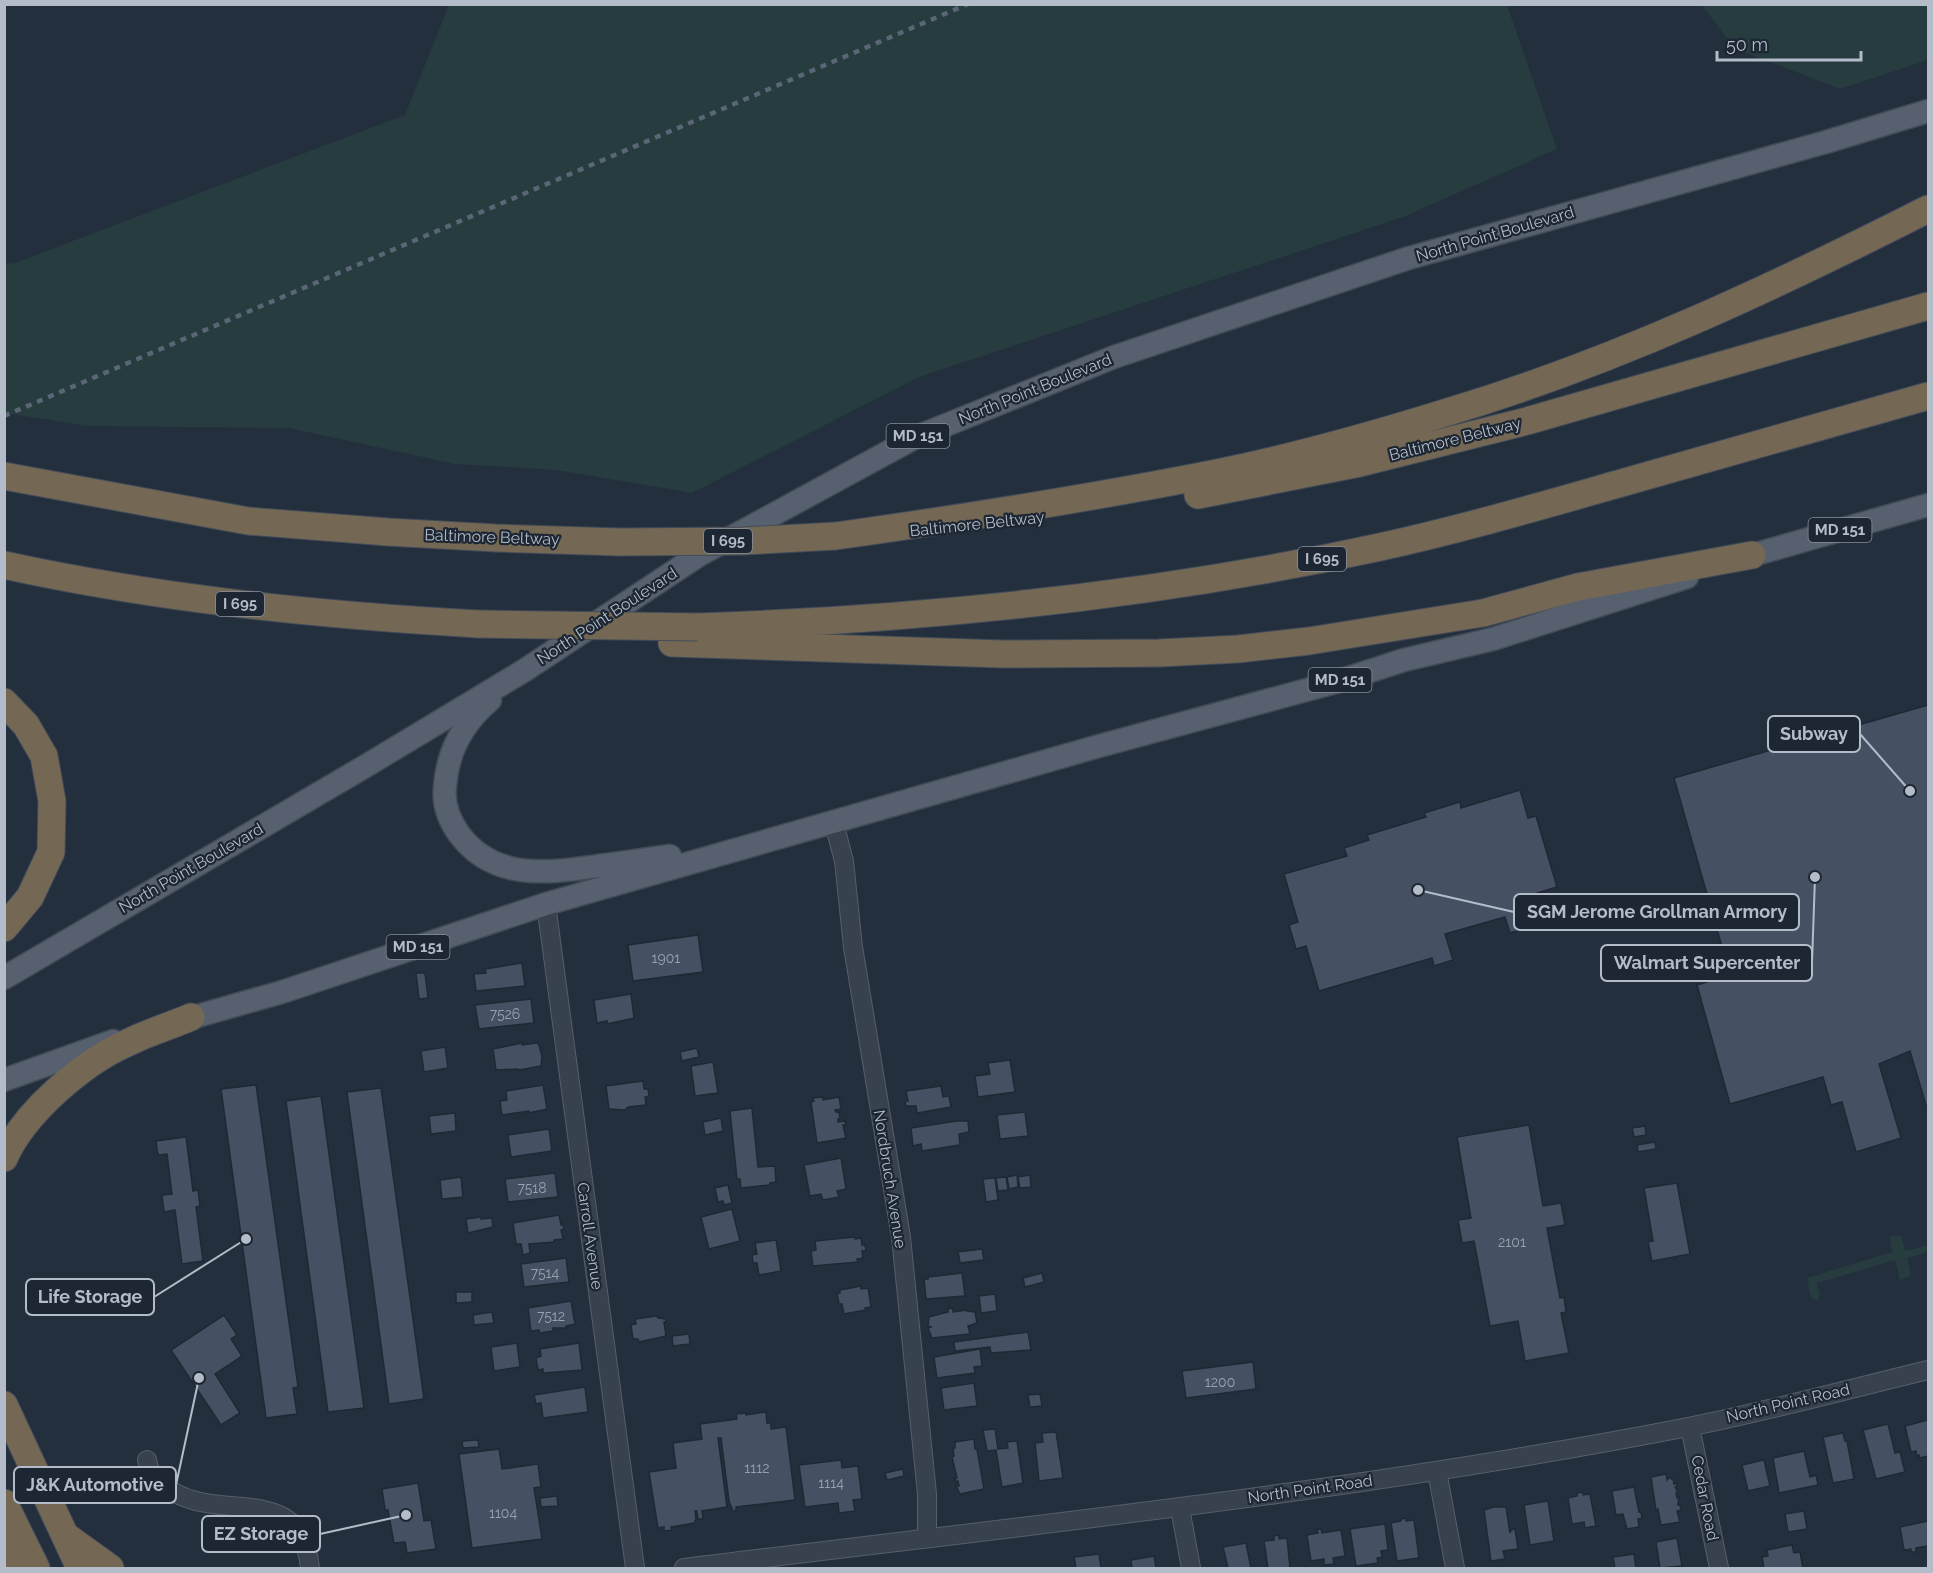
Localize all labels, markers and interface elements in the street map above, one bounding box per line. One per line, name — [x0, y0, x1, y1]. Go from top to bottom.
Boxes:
scale bar — [1717, 24, 1861, 62]
text: 50 m — [1726, 34, 1768, 55]
street label: North Point Boulevard — [1414, 202, 1576, 266]
street label: North Point Boulevard — [956, 350, 1114, 428]
street label: Baltimore Beltway — [1387, 413, 1523, 465]
road number: MD 151 — [886, 424, 950, 448]
street label: Baltimore Beltway — [909, 507, 1046, 541]
road number: MD 151 — [1808, 518, 1872, 542]
street label: Baltimore Beltway — [424, 525, 560, 549]
road number: I 695 — [704, 529, 752, 553]
road number: I 695 — [1298, 547, 1346, 571]
street label: North Point Boulevard — [533, 564, 681, 668]
road number: I 695 — [216, 592, 264, 616]
road number: MD 151 — [1308, 668, 1372, 692]
callout: Subway — [1768, 716, 1860, 752]
text: Subway — [1780, 723, 1848, 744]
street label: North Point Boulevard — [116, 819, 266, 917]
callout: SGM Jerome Grollman Armory — [1514, 894, 1799, 930]
text: SGM Jerome Grollman Armory — [1527, 901, 1787, 922]
road number: MD 151 — [386, 935, 450, 959]
callout: Walmart Supercenter — [1601, 945, 1812, 981]
house number: 1901 — [652, 950, 680, 966]
text: Walmart Supercenter — [1614, 952, 1800, 973]
house number: 7526 — [490, 1006, 520, 1022]
street label: Nordbruch Avenue — [870, 1108, 910, 1250]
house number: 7518 — [517, 1180, 547, 1196]
street label: Carroll Avenue — [573, 1181, 607, 1291]
house number: 2101 — [1498, 1234, 1526, 1250]
house number: 7514 — [531, 1265, 560, 1281]
callout: Life Storage — [26, 1279, 154, 1315]
text: Life Storage — [38, 1286, 143, 1307]
house number: 7512 — [537, 1308, 565, 1324]
house number: 1200 — [1205, 1374, 1235, 1390]
street label: North Point Road — [1724, 1380, 1852, 1426]
street label: Cedar Road — [1687, 1454, 1723, 1542]
house number: 1112 — [744, 1460, 770, 1476]
callout: J&K Automotive — [14, 1467, 176, 1503]
street label: North Point Road — [1246, 1471, 1374, 1507]
text: J&K Automotive — [26, 1474, 164, 1495]
house number: 1114 — [818, 1475, 844, 1491]
house number: 1104 — [489, 1505, 517, 1521]
callout: EZ Storage — [202, 1516, 320, 1552]
text: EZ Storage — [214, 1523, 308, 1544]

